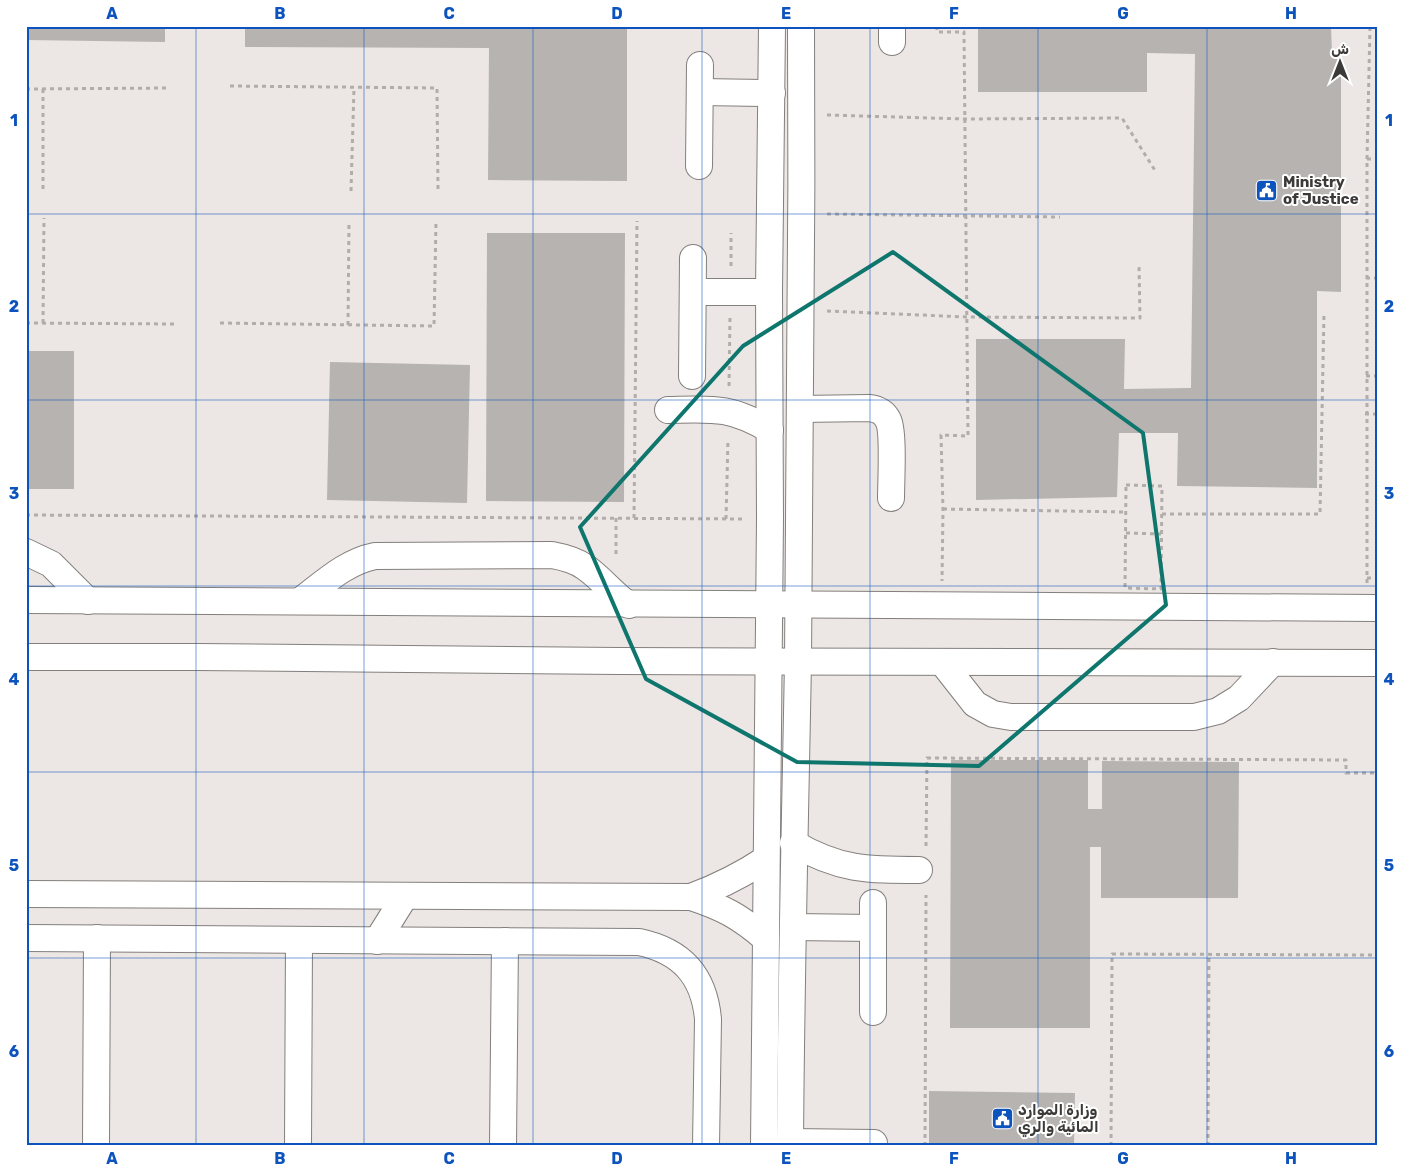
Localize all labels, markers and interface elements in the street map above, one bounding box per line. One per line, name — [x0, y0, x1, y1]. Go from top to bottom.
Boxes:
text: A — [106, 4, 118, 23]
text: B — [274, 4, 286, 23]
text: C — [443, 4, 455, 23]
text: D — [611, 4, 623, 23]
text: E — [781, 4, 791, 23]
text: F — [949, 4, 959, 23]
text: G — [1117, 4, 1129, 23]
text: H — [1285, 4, 1297, 23]
north arrow — [1316, 38, 1366, 88]
text: ش — [1331, 41, 1349, 58]
text: 1 — [10, 111, 18, 130]
text: 1 — [1385, 111, 1393, 130]
place label: Ministry of Justice — [1283, 173, 1359, 208]
public building icon: Ministry of Justice — [1255, 179, 1279, 203]
text: 2 — [9, 297, 19, 316]
text: 2 — [1384, 297, 1394, 316]
text: 3 — [9, 484, 19, 503]
text: 3 — [1384, 484, 1394, 503]
text: 4 — [9, 670, 20, 689]
text: 4 — [1384, 670, 1395, 689]
text: 5 — [9, 856, 19, 875]
text: 5 — [1384, 856, 1394, 875]
text: 6 — [9, 1042, 19, 1061]
text: 6 — [1384, 1042, 1394, 1061]
place label: وزارة الموارد المائية والري — [1018, 1101, 1099, 1138]
public building icon: وزارة الموارد المائية والري — [990, 1107, 1014, 1131]
text: A — [106, 1149, 118, 1168]
text: B — [274, 1149, 286, 1168]
text: C — [443, 1149, 455, 1168]
text: D — [611, 1149, 623, 1168]
text: E — [781, 1149, 791, 1168]
text: F — [949, 1149, 959, 1168]
text: G — [1117, 1149, 1129, 1168]
text: H — [1285, 1149, 1297, 1168]

